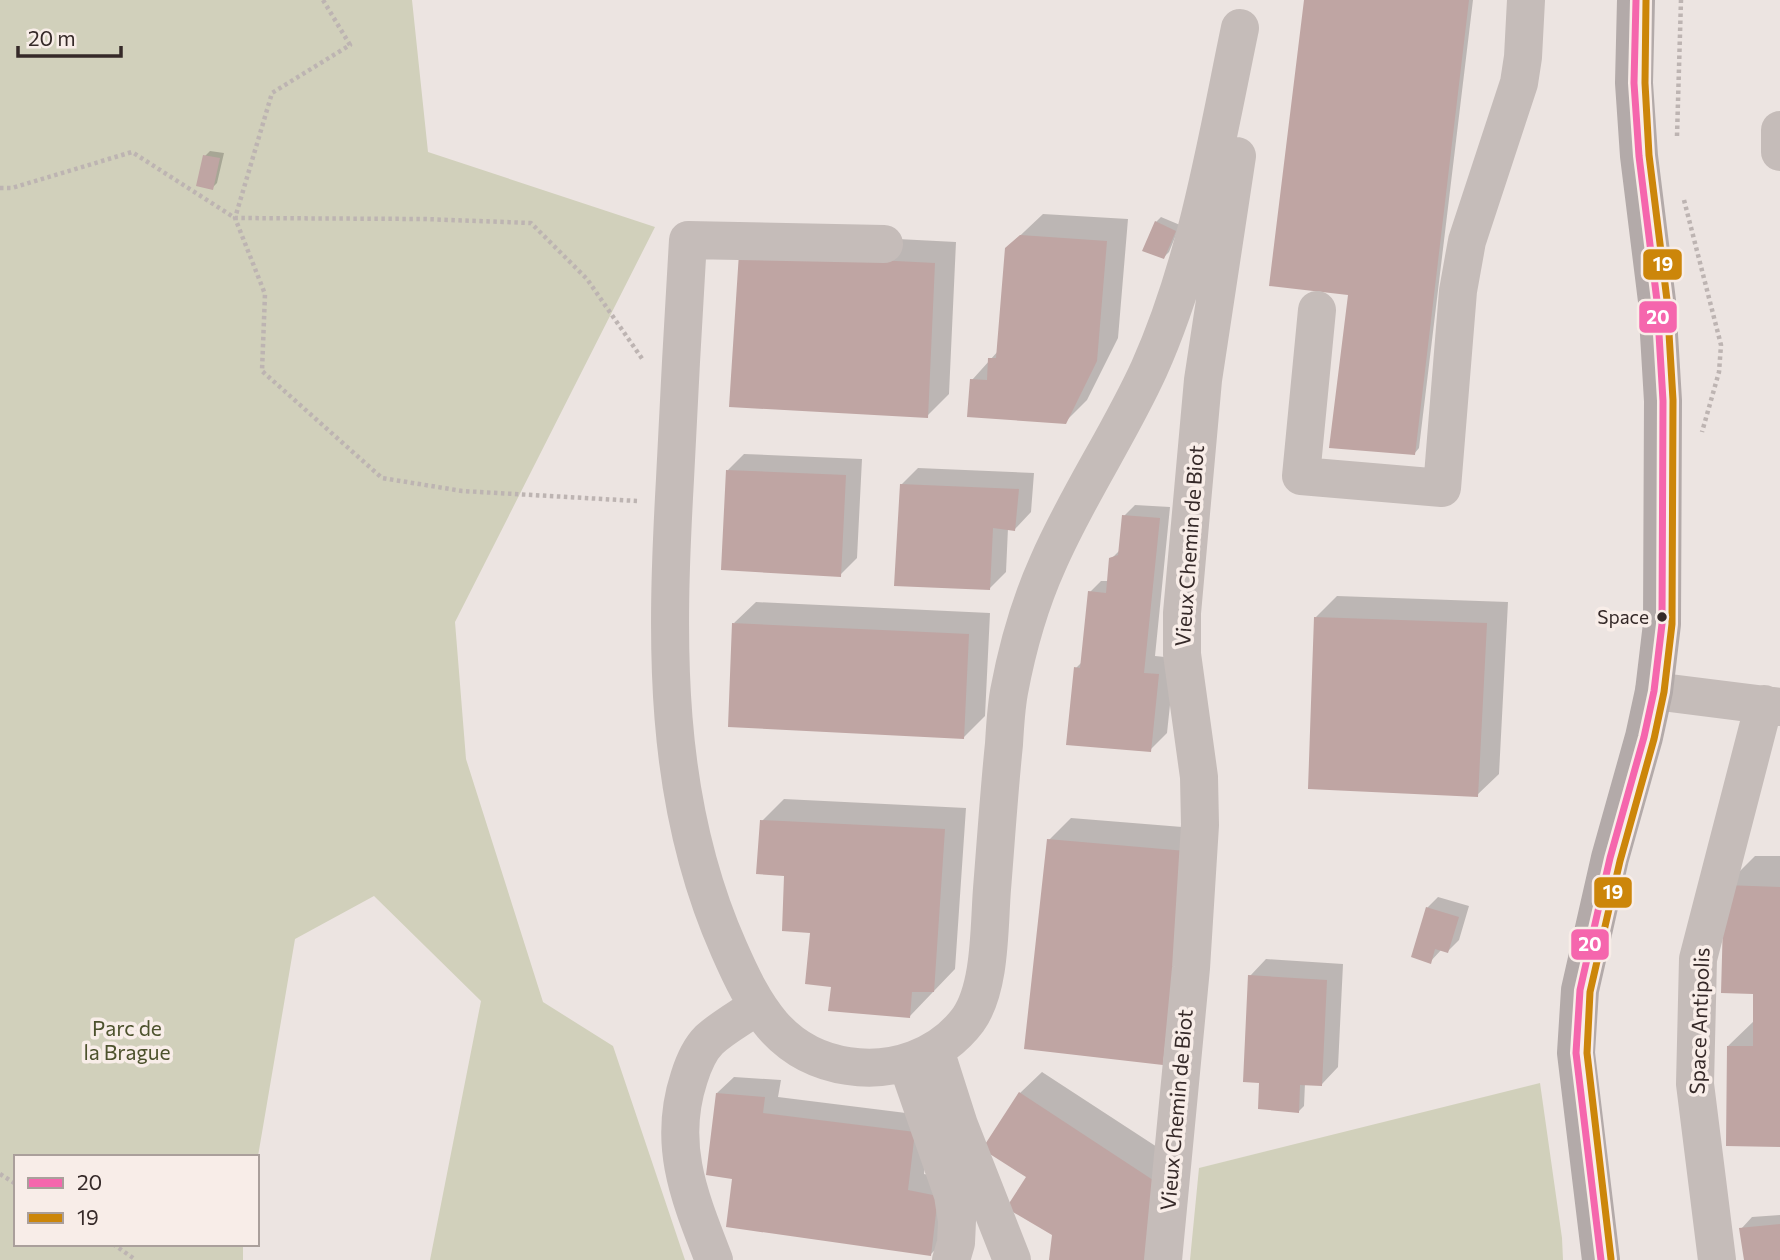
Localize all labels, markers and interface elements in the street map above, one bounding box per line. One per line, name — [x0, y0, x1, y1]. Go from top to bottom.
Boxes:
scale bar — [18, 14, 121, 58]
text: 20 m — [28, 25, 76, 50]
line badge: 19 — [1642, 248, 1683, 281]
text: 19 — [1653, 252, 1673, 275]
line badge: 20 — [1638, 300, 1678, 334]
text: 20 — [1646, 305, 1670, 328]
street label: Vieux Chemin de Biot — [1169, 444, 1208, 648]
place label: Space — [1597, 605, 1649, 628]
marker: Space — [1655, 610, 1669, 624]
line badge: 19 — [1593, 876, 1633, 909]
text: 19 — [1603, 880, 1623, 903]
line badge: 20 — [1570, 928, 1610, 961]
text: 20 — [1578, 932, 1602, 955]
street label: Space Antipolis — [1683, 947, 1714, 1095]
street label: Vieux Chemin de Biot — [1154, 1008, 1197, 1212]
park label: Parc de la Brague — [83, 1015, 171, 1064]
legend — [14, 1155, 259, 1246]
text: 20 — [77, 1169, 102, 1194]
text: 19 — [77, 1204, 99, 1229]

